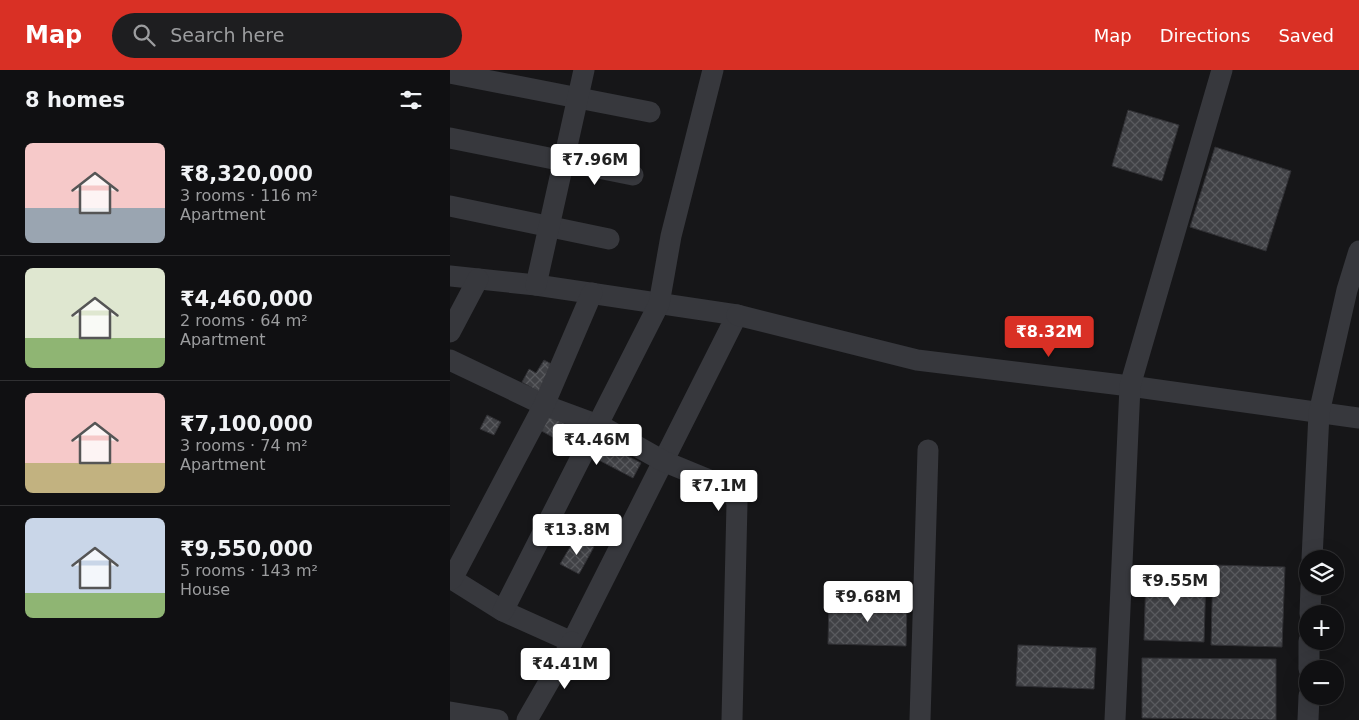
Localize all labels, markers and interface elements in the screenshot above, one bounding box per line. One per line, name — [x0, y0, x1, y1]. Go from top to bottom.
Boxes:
search box — [112, 13, 462, 58]
text: Map — [25, 21, 82, 49]
icon: search — [130, 21, 158, 49]
text: Search here — [170, 24, 284, 46]
text: Map — [1094, 25, 1132, 46]
text: Directions — [1160, 25, 1250, 46]
text: Saved — [1278, 25, 1334, 46]
icon: filters — [397, 86, 425, 114]
text: 8 homes — [25, 88, 125, 112]
pin: ₹7.96M — [554, 144, 636, 186]
text: ₹7.96M — [562, 150, 628, 169]
text: ₹8,320,000 — [180, 162, 313, 186]
icon: home — [65, 163, 125, 223]
text: 3 rooms · 116 m² — [180, 186, 318, 205]
text: Apartment — [180, 205, 266, 224]
text: ₹4,460,000 — [180, 287, 313, 311]
icon: home — [65, 288, 125, 348]
text: 2 rooms · 64 m² — [180, 311, 308, 330]
pin: ₹8.32M — [1008, 316, 1090, 358]
text: ₹8.32M — [1016, 322, 1082, 341]
text: Apartment — [180, 330, 266, 349]
text: ₹7,100,000 — [180, 412, 313, 436]
icon: home — [65, 413, 125, 473]
pin: ₹4.46M — [556, 424, 638, 466]
text: ₹4.46M — [564, 430, 630, 449]
text: 3 rooms · 74 m² — [180, 436, 308, 455]
text: Apartment — [180, 455, 266, 474]
pin: ₹7.1M — [684, 470, 754, 512]
text: ₹7.1M — [691, 476, 747, 495]
pin: ₹13.8M — [536, 514, 618, 556]
text: ₹13.8M — [544, 520, 610, 539]
text: ₹9,550,000 — [180, 537, 313, 561]
icon: home — [65, 538, 125, 598]
map controls — [1299, 550, 1344, 705]
button: layers — [1299, 550, 1344, 595]
text: 5 rooms · 143 m² — [180, 561, 318, 580]
pin: ₹9.55M — [1134, 564, 1216, 607]
text: ₹9.55M — [1142, 571, 1208, 590]
text: House — [180, 580, 230, 599]
pin: ₹9.68M — [827, 580, 909, 623]
text: ₹9.68M — [835, 587, 901, 606]
button: + — [1299, 605, 1344, 650]
pin: ₹4.41M — [524, 648, 606, 690]
text: ₹4.41M — [532, 654, 598, 673]
button: − — [1299, 660, 1344, 705]

